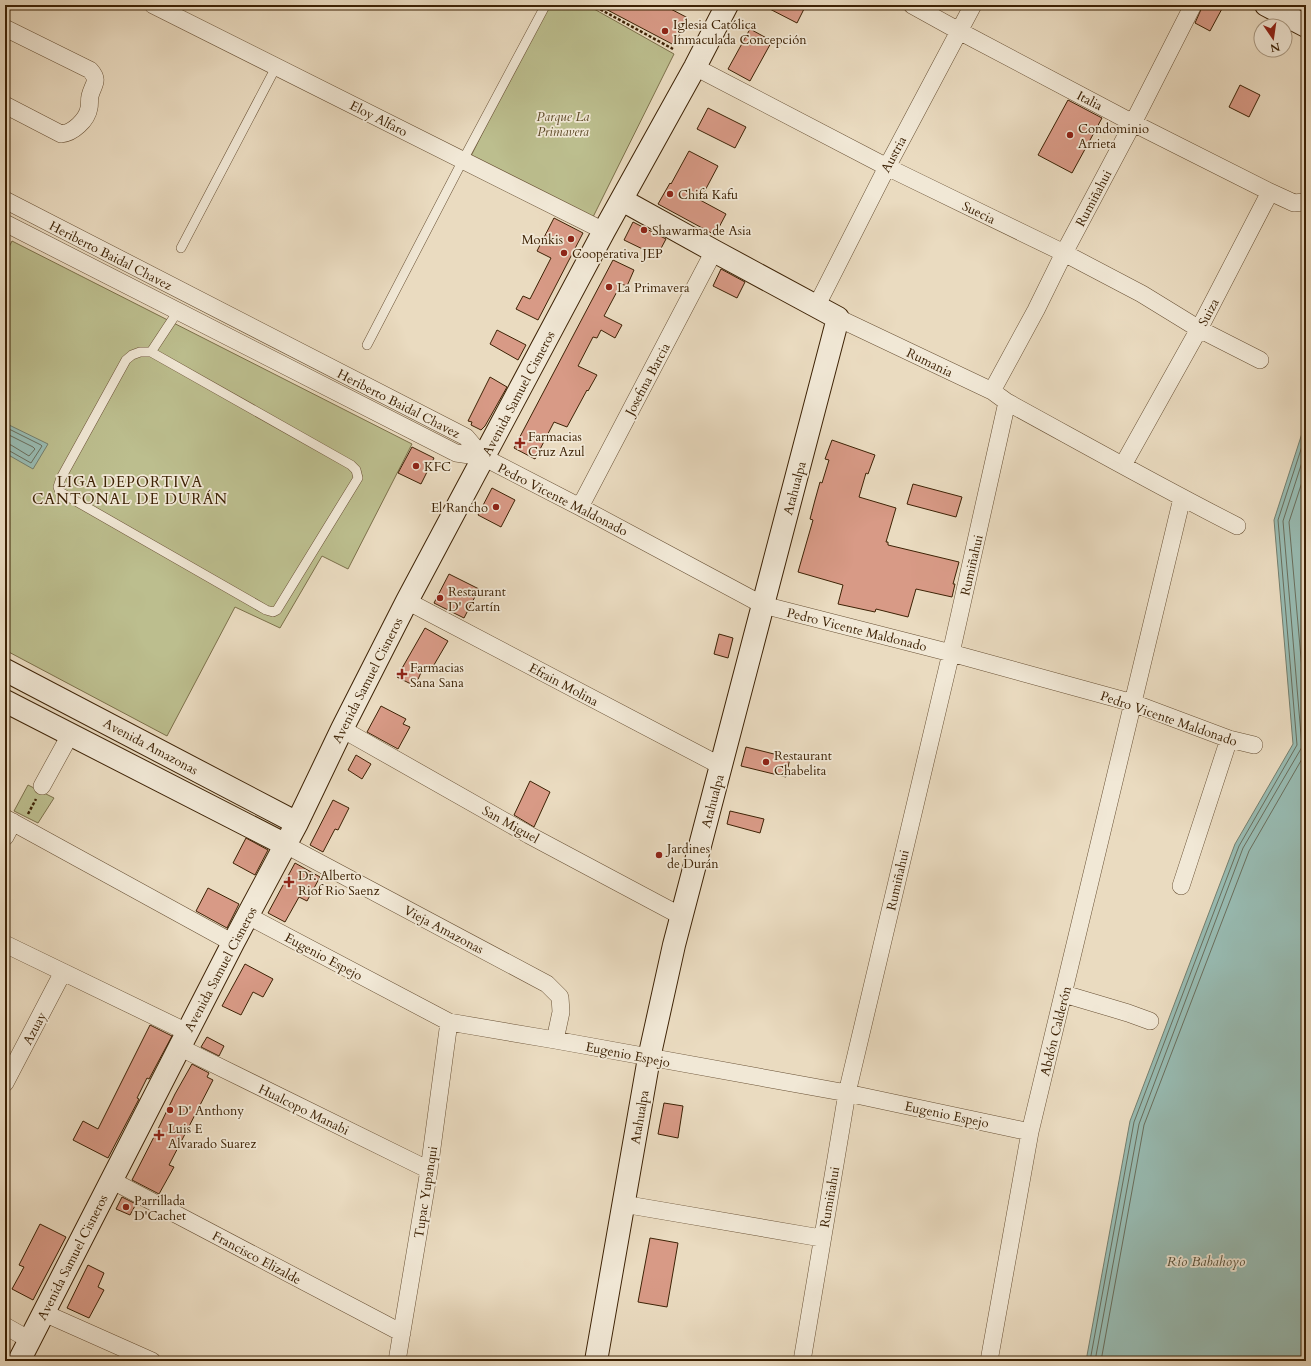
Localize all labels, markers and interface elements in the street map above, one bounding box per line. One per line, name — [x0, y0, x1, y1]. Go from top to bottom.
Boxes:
place label: Iglesia Católica Inmaculada Concepción — [673, 16, 807, 49]
north arrow — [1253, 18, 1293, 58]
marker: Iglesia Católica Inmaculada Concepción — [660, 26, 670, 36]
text: N — [1268, 39, 1281, 56]
street label: Italia — [1073, 87, 1106, 115]
street label: Eloy Alfaro — [347, 97, 411, 141]
park label: Parque La Primavera — [537, 108, 590, 141]
place label: Condominio Arrieta — [1078, 120, 1149, 153]
marker: Condominio Arrieta — [1065, 130, 1075, 140]
street label: Austria — [877, 133, 911, 176]
street label: Rumiñahui — [1071, 167, 1116, 230]
place label: Chifa Kafu — [678, 186, 738, 204]
marker: Chifa Kafu — [665, 189, 675, 199]
street label: Suecia — [959, 197, 998, 229]
street label: Heriberto Baidal Chavez — [46, 217, 175, 295]
place label: Shawarma de Asia — [652, 222, 752, 240]
marker: Shawarma de Asia — [639, 225, 649, 235]
place label: Monkis — [521, 231, 563, 249]
marker: Monkis — [566, 234, 576, 244]
place label: Cooperativa JEP — [572, 245, 663, 263]
marker: Cooperativa JEP — [559, 248, 569, 258]
place label: La Primavera — [617, 279, 690, 297]
marker: La Primavera — [604, 282, 614, 292]
street label: Suiza — [1194, 295, 1224, 329]
street label: Avenida Samuel Cisneros — [478, 328, 559, 459]
street label: Josefina Barcia — [620, 340, 675, 421]
street label: Rumania — [903, 344, 956, 382]
street label: Heriberto Baidal Chavez — [334, 365, 463, 443]
place label: Farmacias Cruz Azul — [528, 428, 585, 461]
marker: Farmacias Cruz Azul — [515, 438, 525, 448]
place label: KFC — [424, 458, 451, 476]
street label: Pedro Vicente Maldonado — [494, 459, 631, 541]
street label: Atahualpa — [779, 459, 811, 517]
marker: KFC — [411, 461, 421, 471]
district label: LIGA DEPORTIVA CANTONAL DE DURÁN — [32, 472, 228, 509]
place label: El Rancho — [431, 499, 488, 517]
marker: El Rancho — [491, 502, 501, 512]
street label: Rumiñahui — [956, 533, 988, 597]
place label: Restaurant D' Cartín — [448, 583, 506, 616]
marker: Restaurant D' Cartín — [435, 593, 445, 603]
street label: Pedro Vicente Maldonado — [785, 604, 929, 656]
street label: Avenida Samuel Cisneros — [328, 614, 407, 747]
place label: Farmacias Sana Sana — [410, 659, 464, 692]
street label: Efrain Molina — [526, 659, 602, 711]
marker: Farmacias Sana Sana — [397, 669, 407, 679]
street label: Pedro Vicente Maldonado — [1098, 687, 1240, 751]
street label: Avenida Amazonas — [100, 714, 201, 779]
place label: Restaurant Chabelita — [774, 747, 832, 780]
marker: Restaurant Chabelita — [761, 757, 771, 767]
street label: Atahualpa — [697, 772, 729, 830]
street label: San Miguel — [479, 802, 543, 848]
place label: Jardines de Durán — [665, 840, 719, 873]
street label: Rumiñahui — [882, 848, 914, 912]
marker: Jardines de Durán — [654, 850, 664, 860]
place label: Dr. Alberto Riof Rio Saenz — [298, 867, 380, 900]
marker: Dr. Alberto Riof Rio Saenz — [283, 876, 295, 888]
street label: Vieja Amazonas — [400, 901, 487, 958]
street label: Avenida Samuel Cisneros — [180, 904, 261, 1035]
street label: Eugenio Espejo — [281, 929, 366, 985]
street label: Abdón Calderón — [1036, 984, 1076, 1078]
street label: Azuay — [19, 1009, 51, 1048]
street label: Eugenio Espejo — [584, 1038, 672, 1072]
street label: Hualcopo Manabi — [255, 1080, 352, 1140]
street label: Atahualpa — [626, 1088, 654, 1146]
street label: Eugenio Espejo — [903, 1097, 991, 1133]
place label: D' Anthony — [178, 1102, 244, 1120]
marker: D' Anthony — [165, 1105, 175, 1115]
place label: Luis E Alvarado Suarez — [168, 1120, 256, 1153]
marker: Luis E Alvarado Suarez — [153, 1129, 165, 1141]
street label: Tupac Yupanqui — [410, 1144, 442, 1240]
street label: Rumiñahui — [816, 1165, 844, 1229]
street label: Avenida Samuel Cisneros — [33, 1191, 112, 1324]
place label: Parrillada D'Cachet — [134, 1192, 186, 1225]
marker: Parrillada D'Cachet — [121, 1202, 131, 1212]
street label: Francisco Elizalde — [209, 1227, 304, 1289]
water label: Río Babahoyo — [1167, 1252, 1246, 1271]

